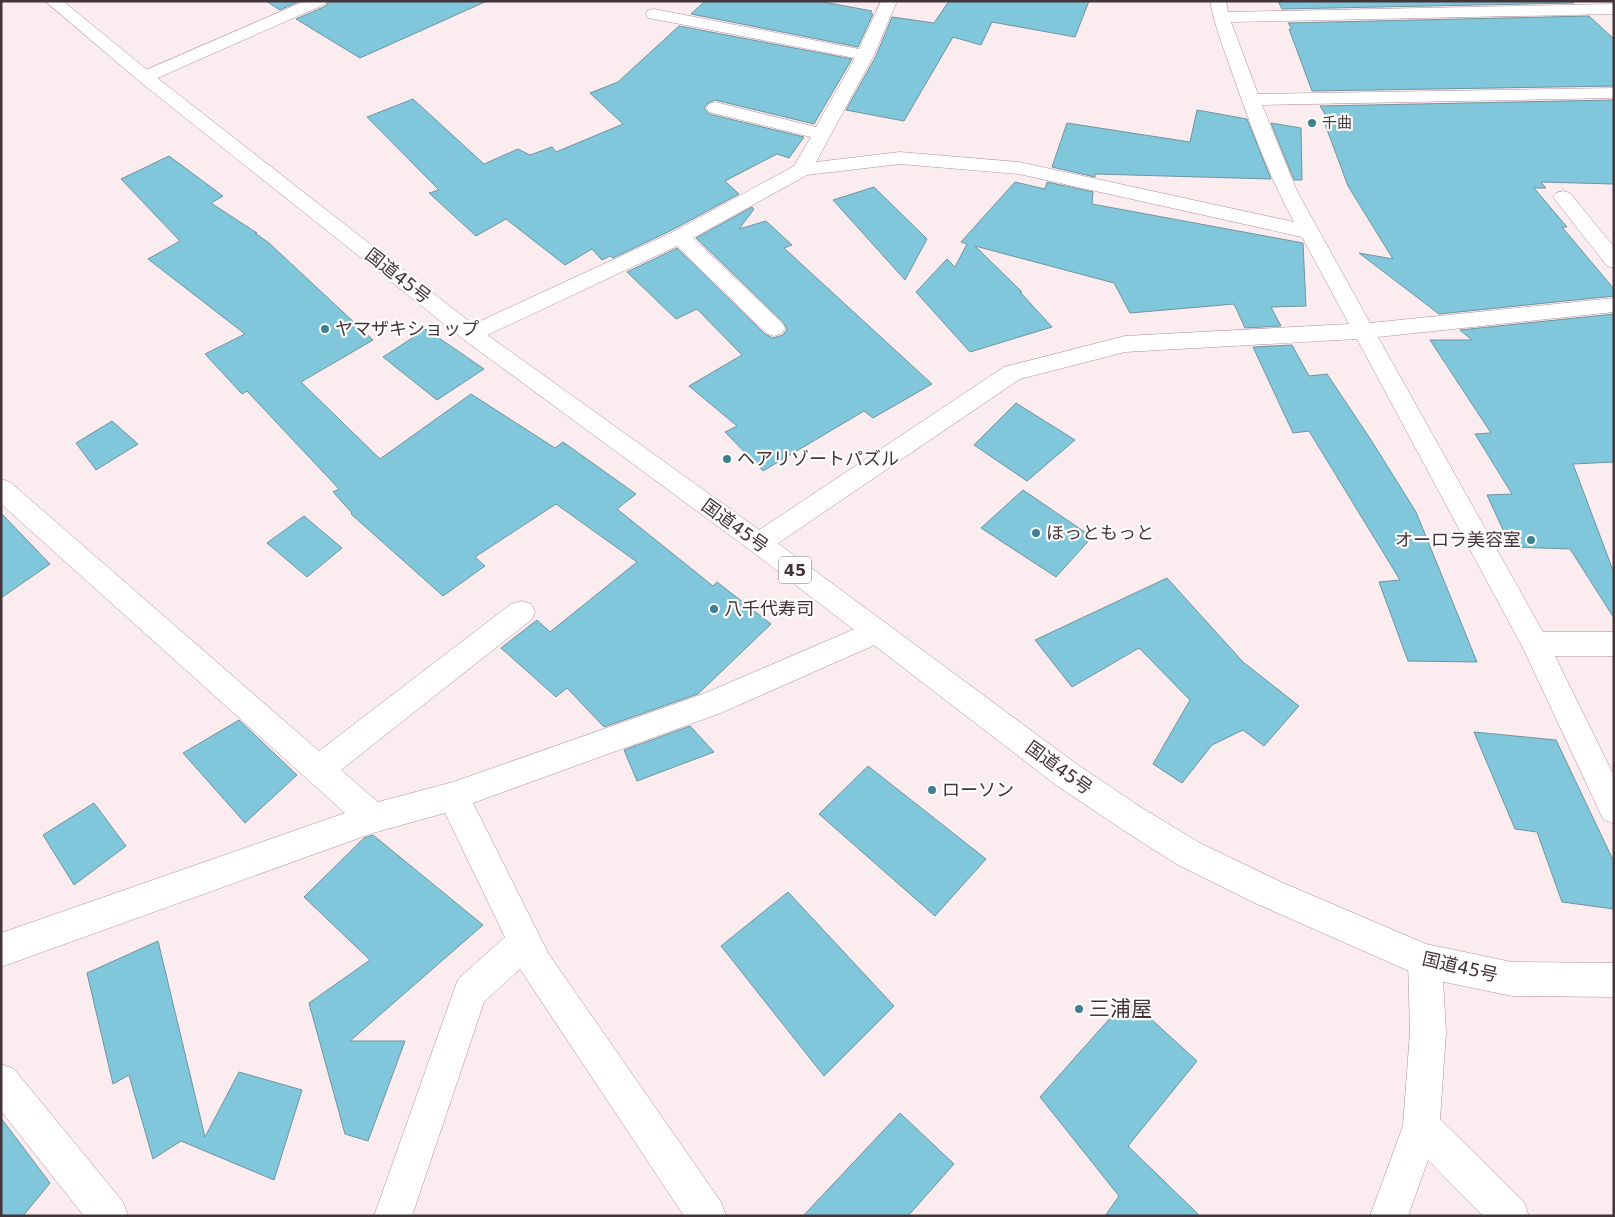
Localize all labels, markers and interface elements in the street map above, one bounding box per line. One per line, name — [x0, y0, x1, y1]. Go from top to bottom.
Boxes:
place label: 千曲 — [1322, 114, 1352, 132]
marker: 千曲 — [1306, 117, 1318, 129]
street label: 国道45号 — [362, 244, 435, 308]
place label: ヤマザキショップ — [335, 318, 479, 339]
marker: ヤマザキショップ — [319, 323, 331, 335]
place label: ヘアリゾートパズル — [737, 448, 899, 469]
marker: ヘアリゾートパズル — [721, 453, 733, 465]
street label: 国道45号 — [698, 494, 773, 557]
place label: ほっともっと — [1046, 522, 1154, 543]
marker: ほっともっと — [1030, 527, 1042, 539]
place label: オーロラ美容室 — [1395, 529, 1521, 550]
marker: オーロラ美容室 — [1525, 534, 1537, 546]
road number: 45 — [779, 556, 811, 584]
place label: 八千代寿司 — [724, 598, 814, 619]
marker: 八千代寿司 — [708, 603, 720, 615]
street label: 国道45号 — [1022, 736, 1097, 799]
place label: ローソン — [942, 779, 1014, 800]
marker: ローソン — [926, 784, 938, 796]
street label: 国道45号 — [1420, 948, 1500, 985]
place label: 三浦屋 — [1089, 997, 1152, 1021]
marker: 三浦屋 — [1073, 1003, 1085, 1015]

